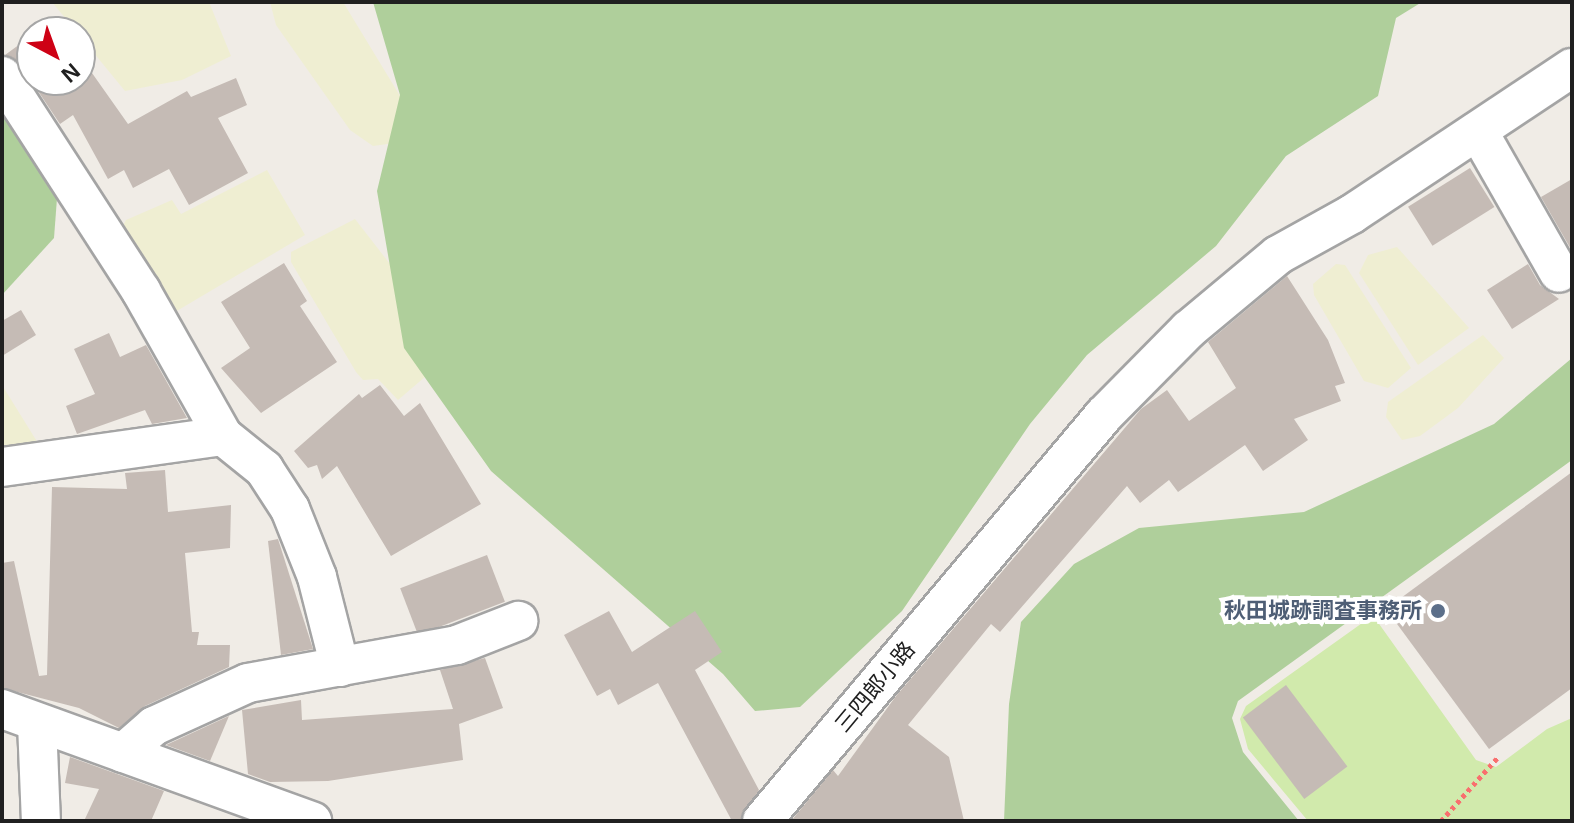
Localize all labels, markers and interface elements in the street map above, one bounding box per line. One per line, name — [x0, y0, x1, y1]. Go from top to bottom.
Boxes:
north arrow — [16, 16, 96, 96]
text: N — [57, 58, 85, 88]
place label: 秋田城跡調査事務所 — [1224, 598, 1422, 624]
marker: 秋田城跡調査事務所 — [1429, 602, 1447, 620]
street label: 三四郎小路 — [830, 636, 920, 738]

